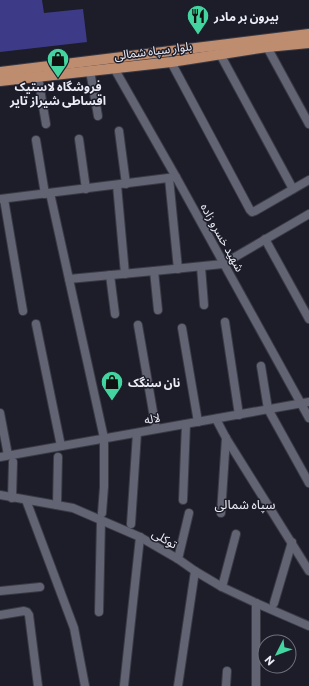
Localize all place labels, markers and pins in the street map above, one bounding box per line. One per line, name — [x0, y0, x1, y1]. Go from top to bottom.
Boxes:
restaurant icon: بیرون بر مادر — [185, 3, 211, 36]
place label: بیرون بر مادر — [213, 9, 279, 24]
shop icon: فروشگاه لاستیک اقساطی شیراز تایر — [45, 46, 71, 79]
place label: فروشگاه لاستیک اقساطی شیراز تایر — [9, 79, 106, 108]
shop icon: نان سنگک — [99, 369, 125, 402]
place label: نان سنگک — [128, 375, 181, 390]

